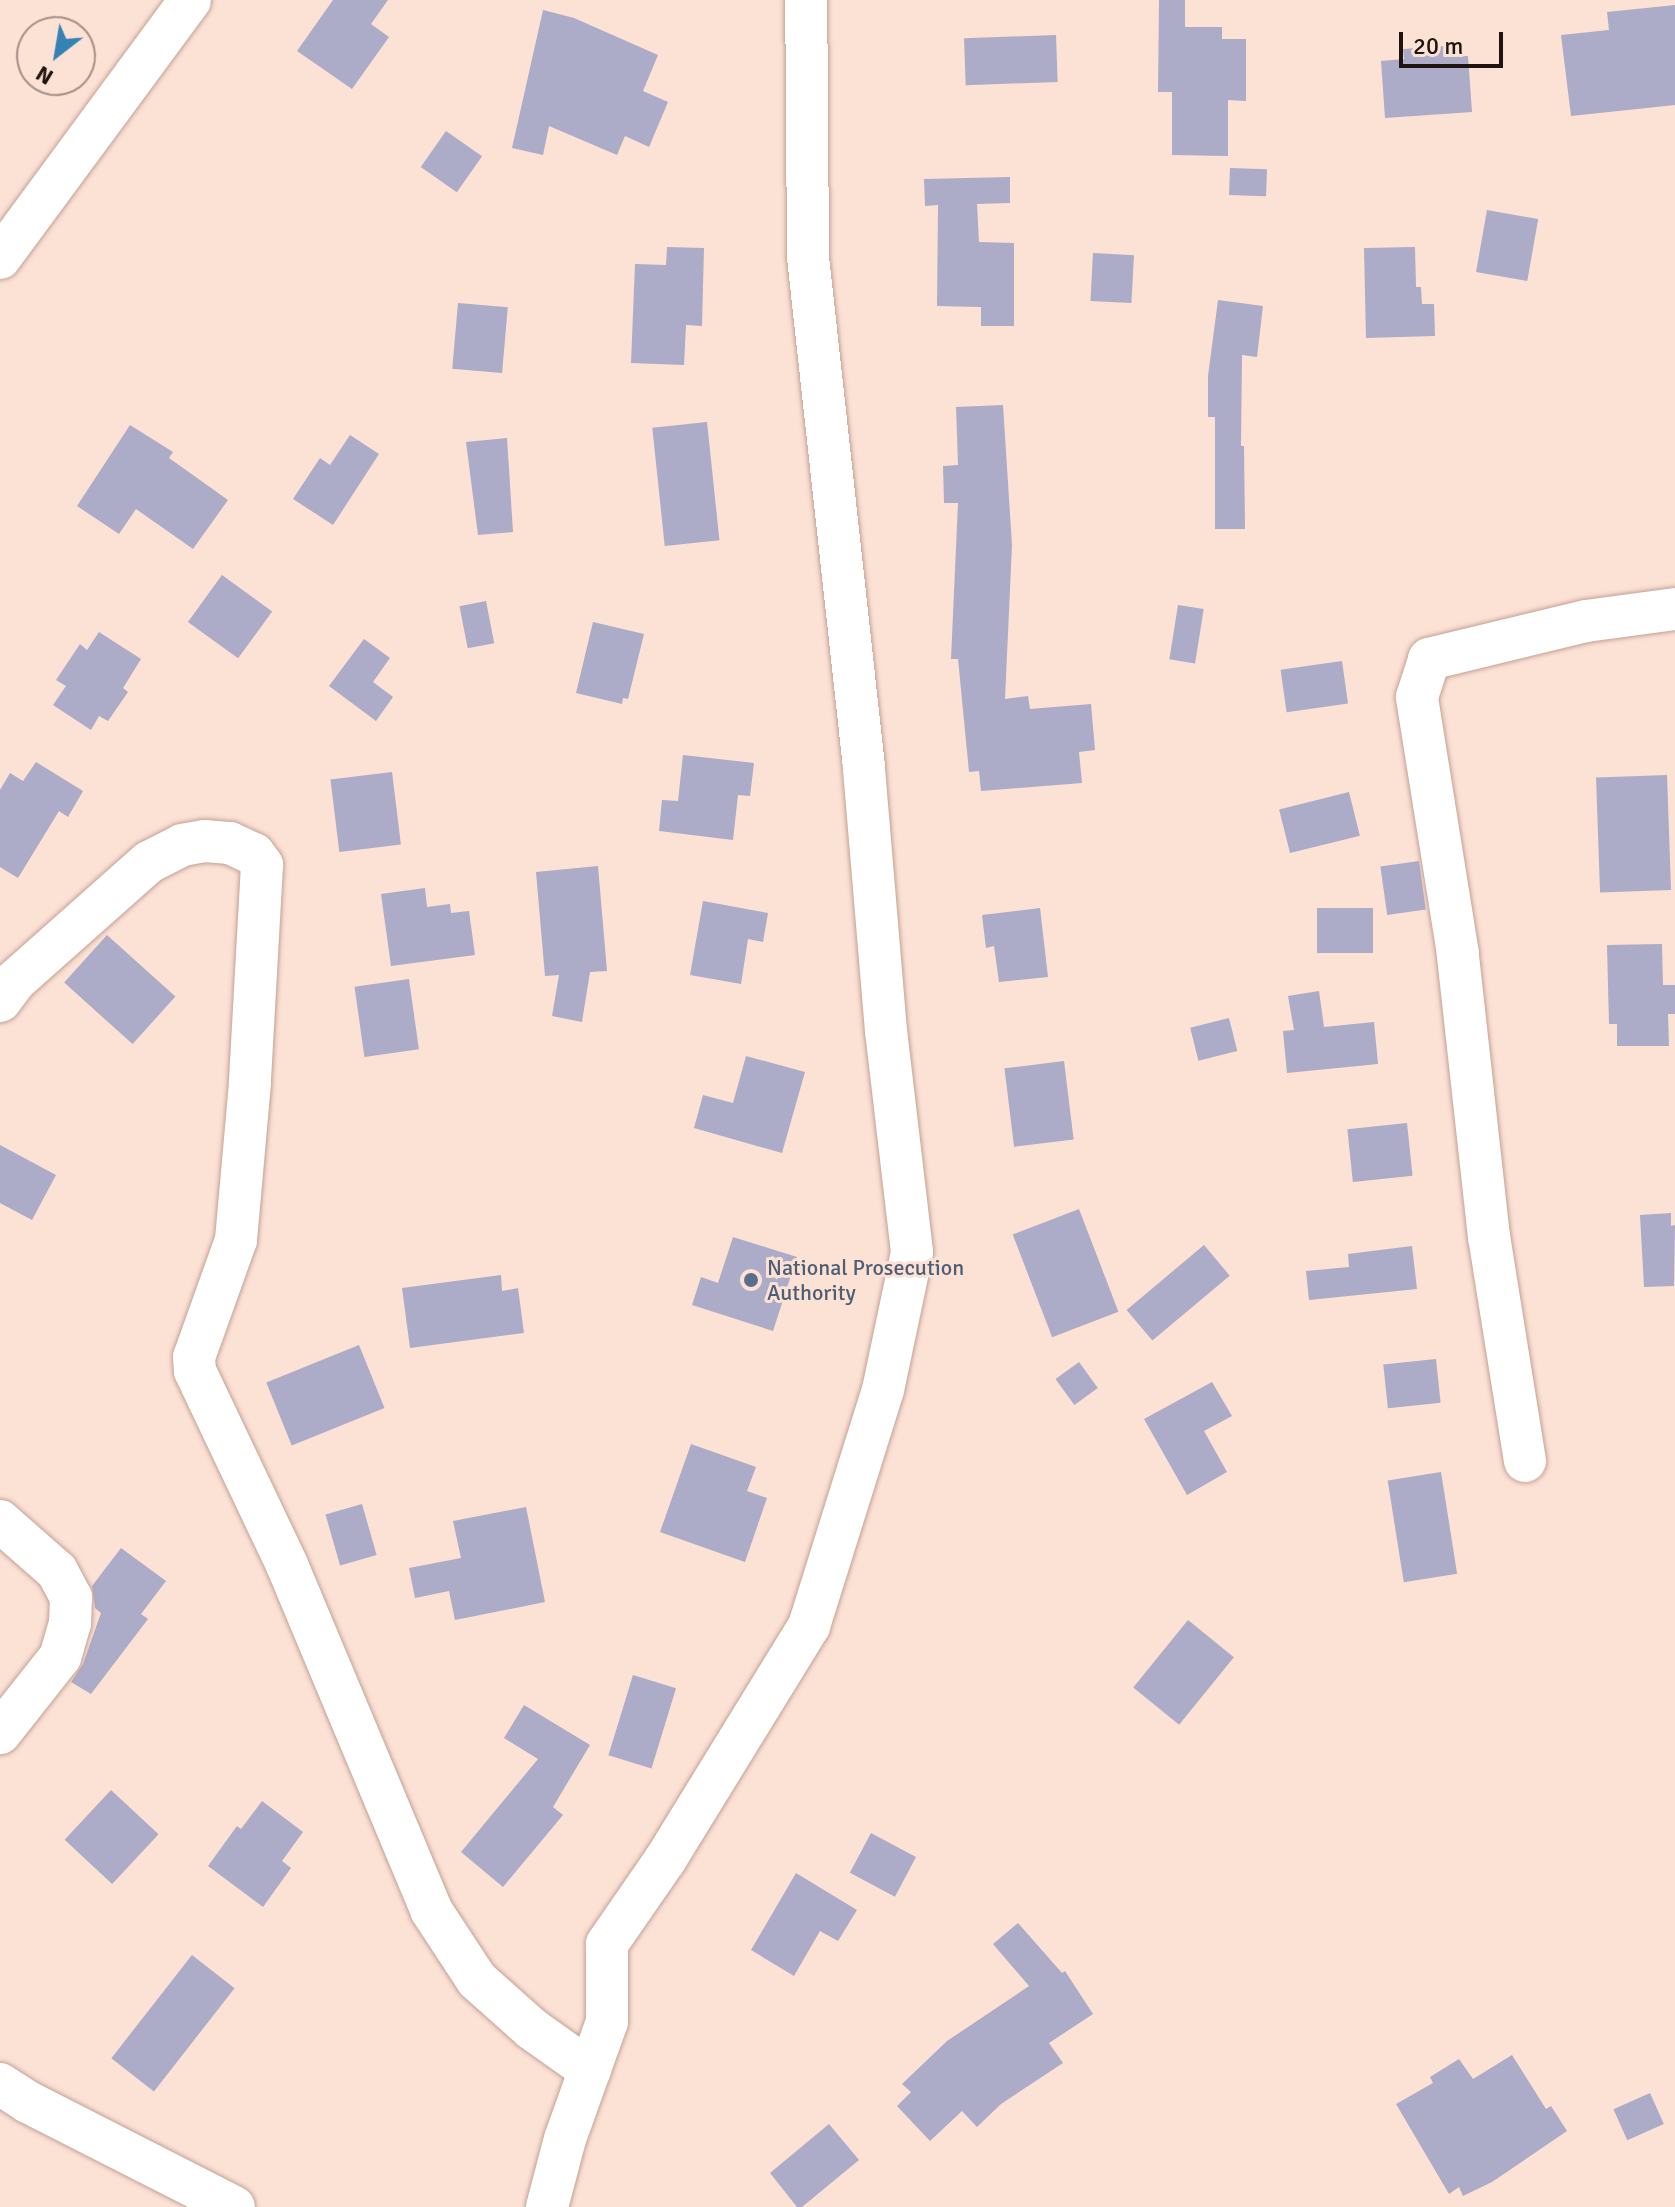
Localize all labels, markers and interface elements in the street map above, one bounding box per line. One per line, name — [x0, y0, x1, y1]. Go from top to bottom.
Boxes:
north arrow — [16, 16, 96, 96]
scale bar — [1403, 16, 1507, 66]
text: 20 m — [1413, 31, 1463, 61]
text: N — [31, 60, 58, 91]
place label: National Prosecution Authority — [767, 1254, 964, 1306]
marker: National Prosecution Authority — [742, 1271, 760, 1289]

